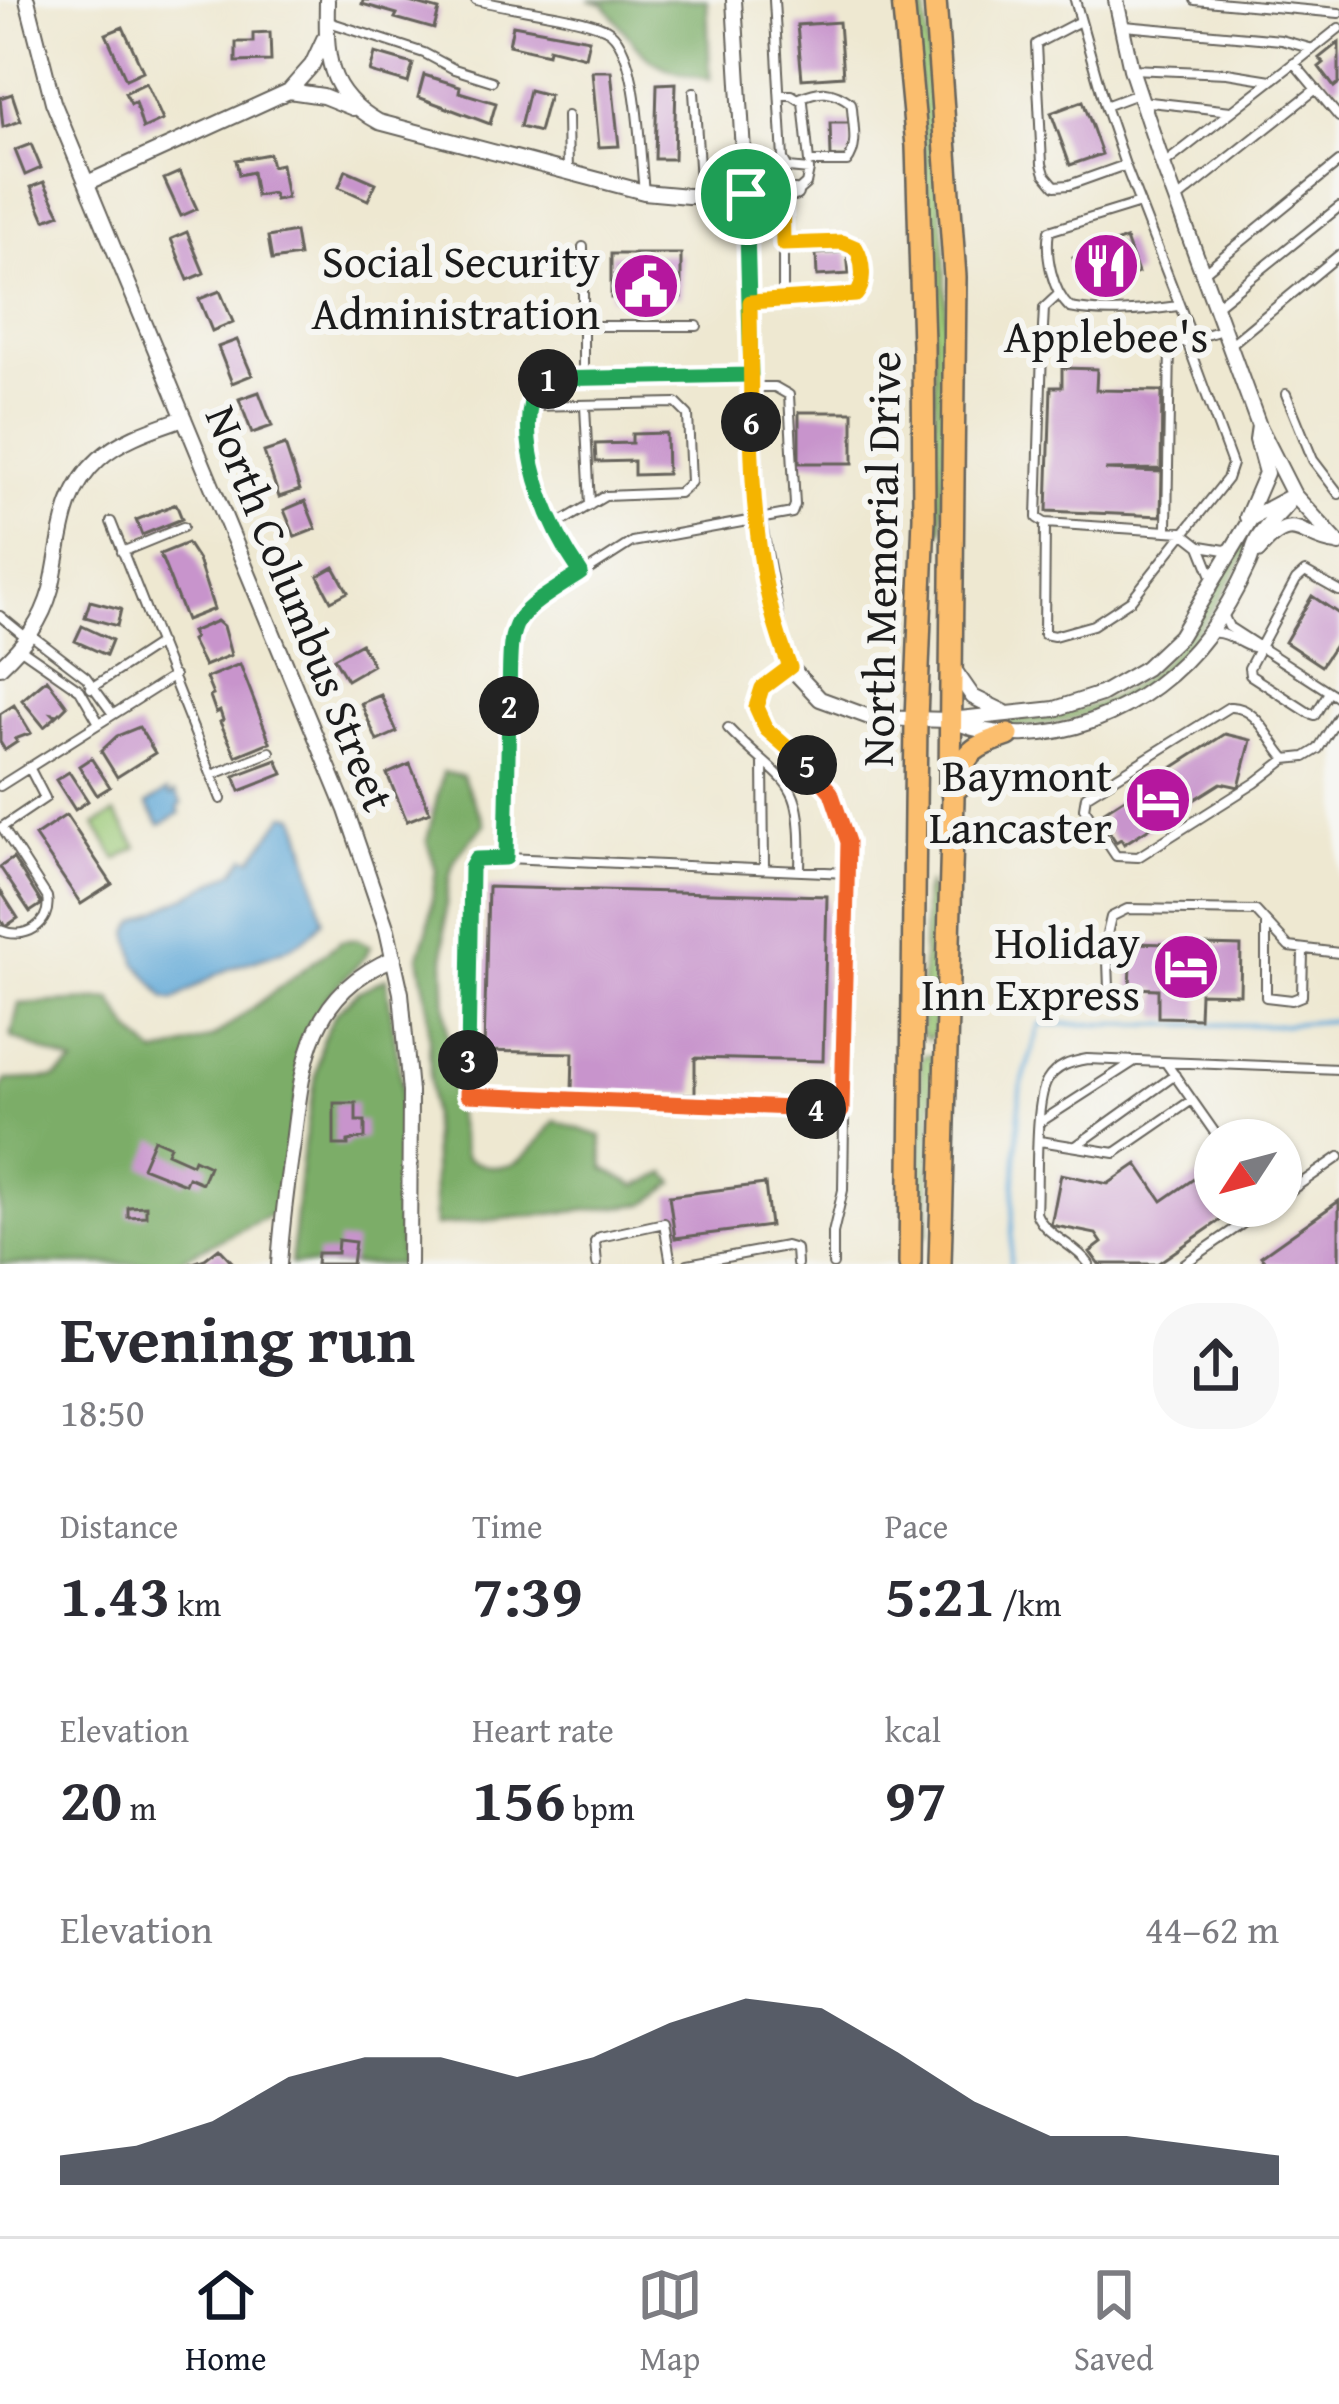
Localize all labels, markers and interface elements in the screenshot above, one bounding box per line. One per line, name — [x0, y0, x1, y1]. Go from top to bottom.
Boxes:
pin — [695, 143, 797, 245]
icon: arrive — [713, 161, 779, 227]
place label: Social Security Administration — [312, 228, 601, 345]
restaurant icon: Applebee's — [1071, 231, 1141, 301]
public building icon: Social Security Administration — [611, 251, 681, 321]
place label: Applebee's — [1004, 303, 1208, 368]
pin: 1 — [518, 349, 578, 409]
street label: North Memorial Drive — [844, 351, 916, 767]
text: 1 — [539, 355, 557, 403]
pin: 6 — [721, 392, 781, 452]
street label: North Columbus Street — [190, 395, 412, 821]
text: 6 — [742, 398, 760, 446]
pin: 2 — [479, 676, 539, 736]
text: 2 — [500, 682, 518, 730]
pin: 5 — [777, 735, 837, 795]
text: 5 — [798, 741, 816, 789]
place label: Baymont Lancaster — [929, 742, 1112, 859]
hotel icon: Baymont Lancaster — [1123, 765, 1193, 835]
place label: Holiday Inn Express — [921, 909, 1141, 1026]
hotel icon: Holiday Inn Express — [1151, 932, 1221, 1002]
pin: 3 — [438, 1030, 498, 1090]
text: 3 — [459, 1036, 477, 1084]
pin: 4 — [786, 1079, 846, 1139]
text: 4 — [807, 1085, 825, 1133]
north arrow — [1194, 1119, 1302, 1227]
map controls — [1194, 1119, 1302, 1227]
text: Evening run — [60, 1289, 415, 1386]
button: share — [1153, 1303, 1279, 1429]
text: 18:50 — [60, 1383, 145, 1440]
text: Distance — [60, 1502, 178, 1550]
text: Time — [472, 1502, 543, 1550]
text: Pace — [885, 1502, 948, 1550]
text: 1.43 — [60, 1550, 170, 1638]
text: 7:39 — [472, 1550, 583, 1638]
text: 5:21 — [885, 1550, 995, 1638]
text: km — [170, 1580, 221, 1628]
text: /km — [995, 1580, 1061, 1628]
text: Elevation — [60, 1706, 189, 1754]
text: Heart rate — [472, 1706, 614, 1754]
text: kcal — [885, 1706, 941, 1754]
text: 20 — [60, 1754, 122, 1842]
text: 156 — [472, 1754, 566, 1842]
text: 97 — [885, 1754, 947, 1842]
text: m — [122, 1784, 156, 1832]
text: bpm — [566, 1784, 635, 1832]
text: Elevation — [60, 1900, 213, 1957]
text: 44–62 m — [1145, 1900, 1279, 1957]
tab: Home — [185, 2262, 266, 2382]
tab: Map — [637, 2262, 703, 2382]
tab: Saved — [1074, 2262, 1154, 2382]

